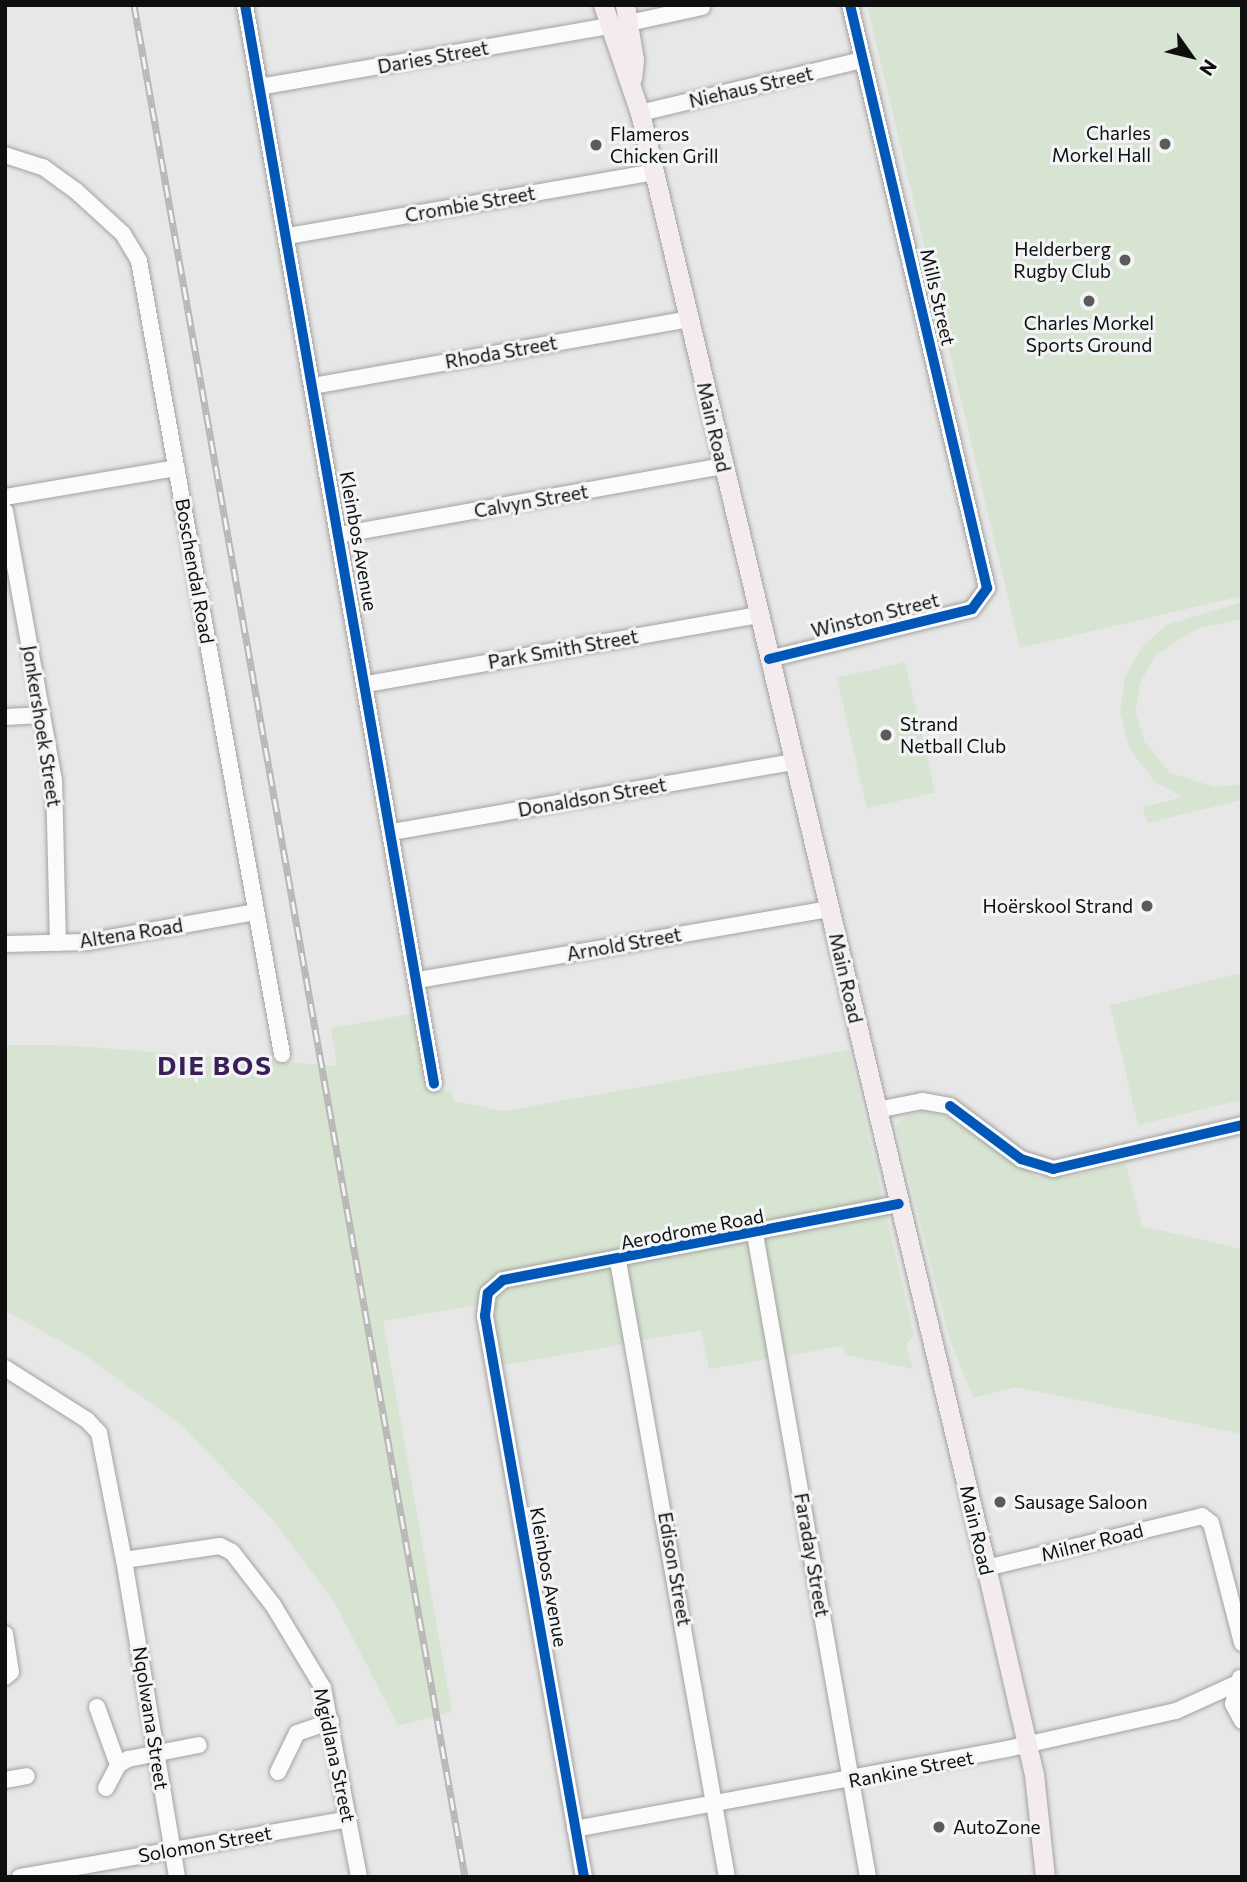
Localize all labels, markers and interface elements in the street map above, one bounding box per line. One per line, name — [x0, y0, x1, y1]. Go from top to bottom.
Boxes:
north arrow — [1156, 21, 1226, 91]
street label: Daries Street — [376, 36, 490, 78]
text: N — [1195, 56, 1222, 80]
street label: Niehaus Street — [687, 62, 815, 112]
place label: Charles Morkel Hall — [1052, 122, 1151, 166]
place label: Flameros Chicken Grill — [610, 123, 719, 167]
marker: Charles Morkel Hall — [1157, 136, 1173, 152]
marker: Flameros Chicken Grill — [588, 137, 604, 153]
street label: Crombie Street — [403, 181, 537, 227]
place label: Helderberg Rugby Club — [1013, 238, 1111, 282]
street label: Mills Street — [916, 246, 960, 348]
marker: Helderberg Rugby Club — [1117, 252, 1133, 268]
marker: Charles Morkel Sports Ground — [1081, 293, 1097, 309]
place label: Charles Morkel Sports Ground — [1024, 312, 1154, 356]
street label: Rhoda Street — [443, 331, 559, 373]
street label: Main Road — [693, 380, 735, 474]
street label: Kleinbos Avenue — [335, 469, 383, 613]
street label: Calvyn Street — [472, 480, 590, 522]
street label: Boschendal Road — [171, 497, 219, 645]
street label: Winston Street — [809, 588, 941, 642]
street label: Park Smith Street — [486, 625, 640, 673]
street label: Jonkershoek Street — [18, 643, 66, 809]
place label: Strand Netball Club — [900, 713, 1006, 757]
marker: Strand Netball Club — [878, 727, 894, 743]
street label: Donaldson Street — [516, 773, 668, 821]
place label: Hoërskool Strand — [983, 895, 1133, 917]
marker: Hoërskool Strand — [1139, 898, 1155, 914]
street label: Altena Road — [78, 914, 184, 952]
street label: Arnold Street — [565, 923, 683, 965]
street label: Main Road — [825, 931, 867, 1025]
district label: DIE BOS — [158, 1049, 272, 1081]
street label: Aerodrome Road — [618, 1204, 766, 1254]
street label: Main Road — [956, 1483, 998, 1577]
street label: Faraday Street — [790, 1491, 834, 1619]
place label: Sausage Saloon — [1014, 1491, 1148, 1513]
marker: Sausage Saloon — [992, 1494, 1008, 1510]
street label: Kleinbos Avenue — [525, 1505, 573, 1649]
street label: Edison Street — [654, 1510, 696, 1628]
street label: Milner Road — [1039, 1518, 1145, 1566]
street label: Nqolwana Street — [128, 1645, 174, 1791]
street label: Mgidlana Street — [310, 1686, 360, 1824]
street label: Rankine Street — [847, 1746, 975, 1792]
place label: AutoZone — [953, 1816, 1041, 1838]
marker: AutoZone — [931, 1819, 947, 1835]
street label: Solomon Street — [137, 1821, 273, 1867]

